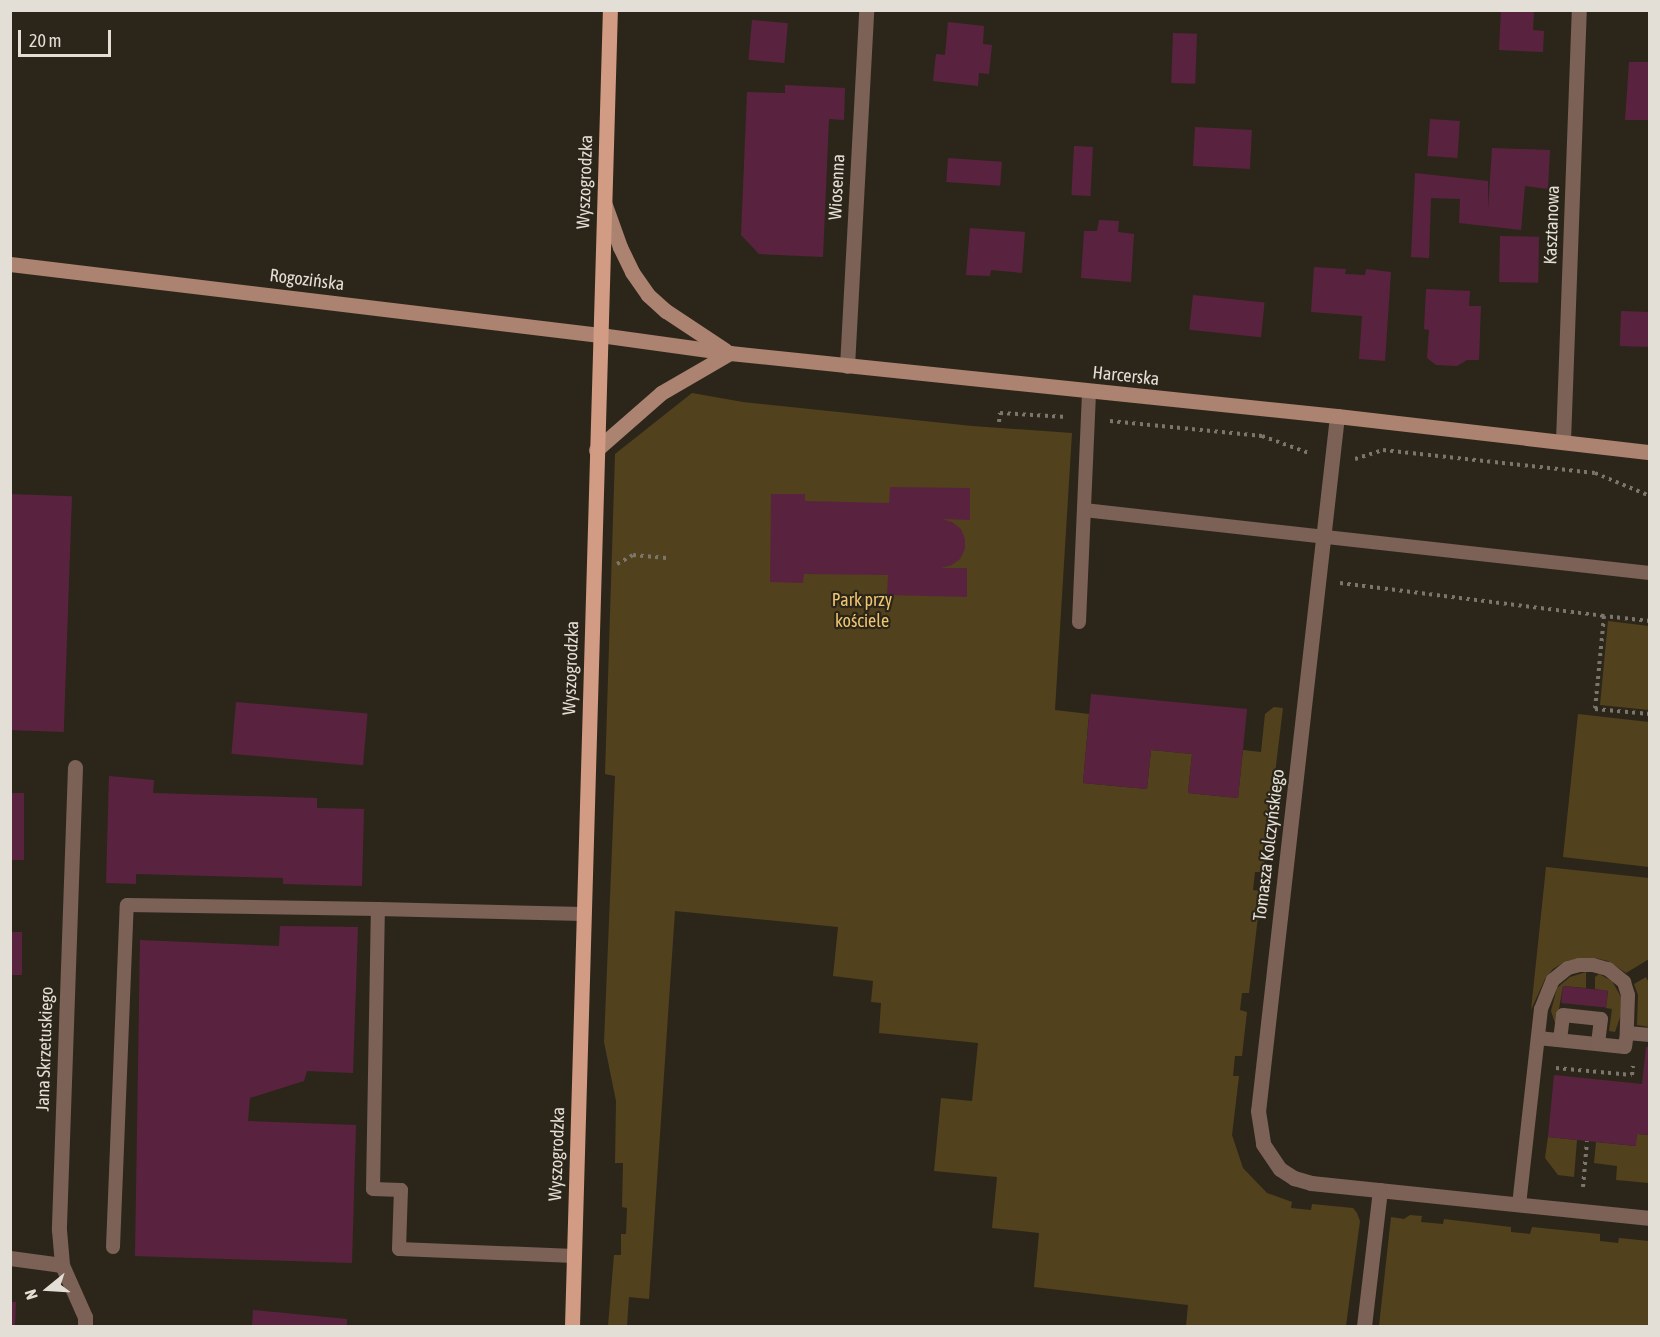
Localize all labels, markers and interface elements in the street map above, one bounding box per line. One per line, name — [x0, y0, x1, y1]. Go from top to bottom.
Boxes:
scale bar — [21, 18, 114, 56]
text: 20 m — [29, 30, 61, 51]
street label: Wyszogrodzka — [573, 134, 597, 230]
street label: Wiosenna — [824, 153, 850, 221]
street label: Kasztanowa — [1540, 185, 1564, 265]
street label: Rogozińska — [268, 265, 346, 295]
street label: Harcerska — [1092, 362, 1160, 390]
park label: Park przy kościele — [832, 590, 892, 632]
street label: Wyszogrodzka — [559, 620, 583, 716]
street label: Tomasza Kolczyńskiego — [1249, 768, 1289, 922]
street label: Jana Skrzetuskiego — [32, 986, 58, 1112]
street label: Wyszogrodzka — [545, 1106, 569, 1202]
north arrow — [18, 1259, 78, 1319]
text: N — [21, 1287, 41, 1302]

